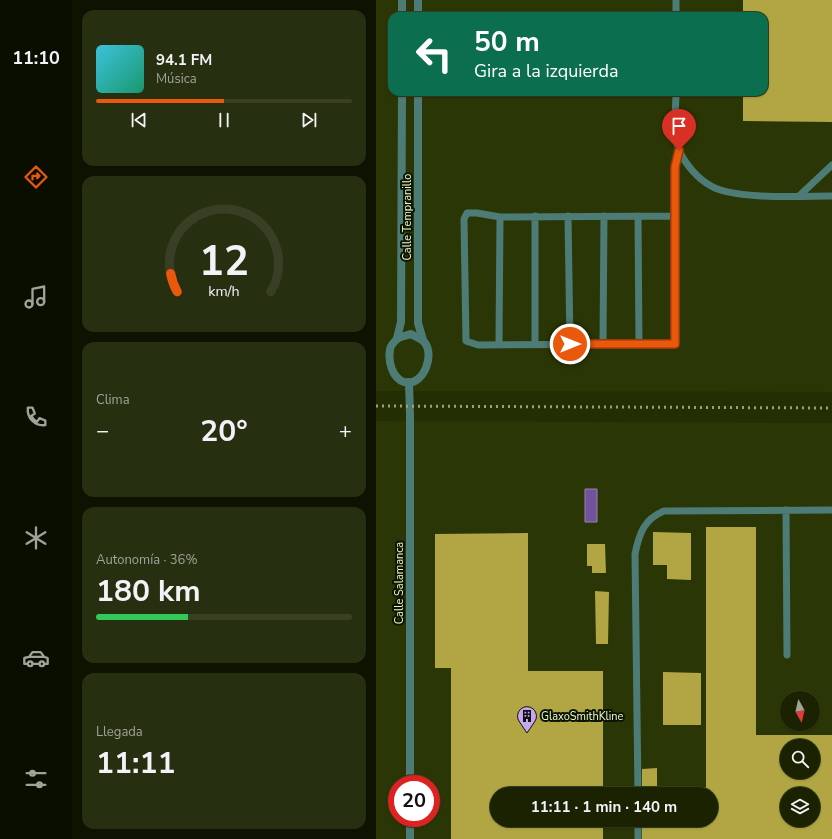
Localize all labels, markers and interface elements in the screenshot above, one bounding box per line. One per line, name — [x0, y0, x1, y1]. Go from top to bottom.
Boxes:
text: 50 m — [474, 23, 540, 61]
icon: left — [408, 28, 460, 80]
text: 11:10 — [12, 46, 60, 70]
text: 94.1 FM — [156, 50, 212, 70]
text: Gira a la izquierda — [474, 59, 618, 83]
text: Música — [156, 70, 197, 88]
icon: previous — [128, 109, 150, 131]
icon: pause — [213, 109, 235, 131]
icon: next — [298, 109, 320, 131]
pin — [662, 109, 696, 150]
icon: arrive — [668, 115, 690, 137]
icon: directions — [22, 163, 50, 191]
street label: Calle Tempranillo — [400, 174, 415, 260]
text: 12 — [199, 232, 249, 289]
text: km/h — [208, 281, 240, 300]
icon: music — [22, 283, 50, 311]
position arrow — [549, 323, 591, 365]
text: Clima — [96, 391, 130, 409]
icon: phone — [22, 403, 50, 431]
text: 20° — [200, 411, 248, 452]
text: − — [96, 416, 109, 446]
text: + — [339, 416, 352, 446]
icon: climate — [22, 524, 50, 552]
street label: Calle Salamanca — [392, 542, 407, 624]
text: Autonomía · 36% — [96, 551, 197, 569]
text: 180 km — [96, 571, 201, 612]
icon: car — [22, 644, 50, 672]
north arrow — [780, 691, 820, 731]
map controls — [780, 691, 820, 827]
building icon: GlaxoSmithKline — [516, 705, 538, 733]
place label: GlaxoSmithKline — [541, 709, 624, 724]
text: Llegada — [96, 723, 143, 741]
button: search — [780, 739, 820, 779]
text: 11:11 — [96, 743, 175, 784]
icon: filters — [22, 765, 50, 793]
speed limit sign: 20 — [388, 775, 440, 827]
button: layers — [780, 787, 820, 827]
text: 11:11 · 1 min · 140 m — [531, 797, 677, 817]

